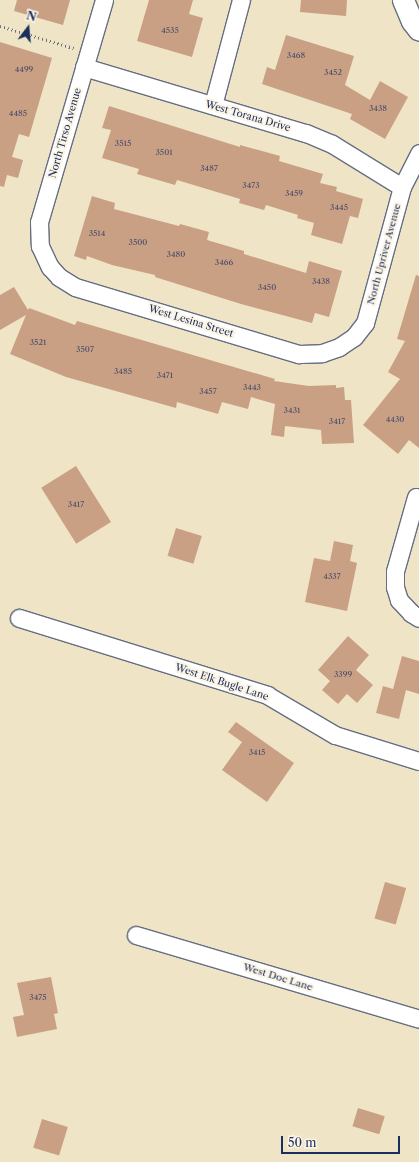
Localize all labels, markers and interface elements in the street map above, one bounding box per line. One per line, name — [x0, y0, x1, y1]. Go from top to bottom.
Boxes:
north arrow — [8, 8, 48, 48]
text: N — [25, 8, 38, 25]
house number: 4535 — [161, 26, 179, 36]
house number: 3468 — [287, 51, 305, 61]
house number: 4499 — [15, 65, 33, 75]
house number: 3452 — [324, 68, 342, 78]
street label: North Tirso Avenue — [46, 86, 84, 180]
street label: West Torana Drive — [204, 98, 292, 134]
house number: 3438 — [369, 104, 387, 114]
house number: 4485 — [9, 109, 27, 119]
house number: 3515 — [115, 139, 131, 149]
house number: 3501 — [155, 148, 173, 158]
house number: 3487 — [200, 164, 218, 174]
house number: 3473 — [242, 181, 260, 191]
house number: 3459 — [285, 189, 303, 199]
street label: North Upriver Avenue — [365, 202, 403, 306]
house number: 3445 — [330, 203, 348, 213]
house number: 3514 — [89, 229, 105, 239]
house number: 3500 — [129, 238, 147, 248]
house number: 3480 — [167, 250, 185, 260]
house number: 3466 — [215, 258, 233, 268]
house number: 3438 — [312, 277, 330, 287]
house number: 3450 — [258, 283, 276, 293]
street label: West Lesina Street — [147, 302, 235, 340]
house number: 3521 — [30, 338, 46, 348]
house number: 3507 — [76, 345, 94, 355]
house number: 3485 — [114, 367, 132, 377]
house number: 3471 — [157, 371, 173, 381]
house number: 3443 — [243, 383, 261, 393]
house number: 3457 — [199, 387, 217, 397]
house number: 3431 — [284, 406, 300, 416]
house number: 4430 — [386, 415, 404, 425]
house number: 3417 — [329, 417, 345, 427]
house number: 3417 — [68, 500, 84, 510]
house number: 4337 — [323, 572, 341, 582]
street label: West Elk Bugle Lane — [174, 661, 270, 703]
house number: 3399 — [334, 670, 352, 680]
house number: 3415 — [249, 748, 265, 758]
street label: West Doc Lane — [242, 961, 314, 993]
house number: 3475 — [29, 993, 47, 1003]
scale bar — [283, 1128, 402, 1154]
text: 50 m — [288, 1135, 317, 1150]

